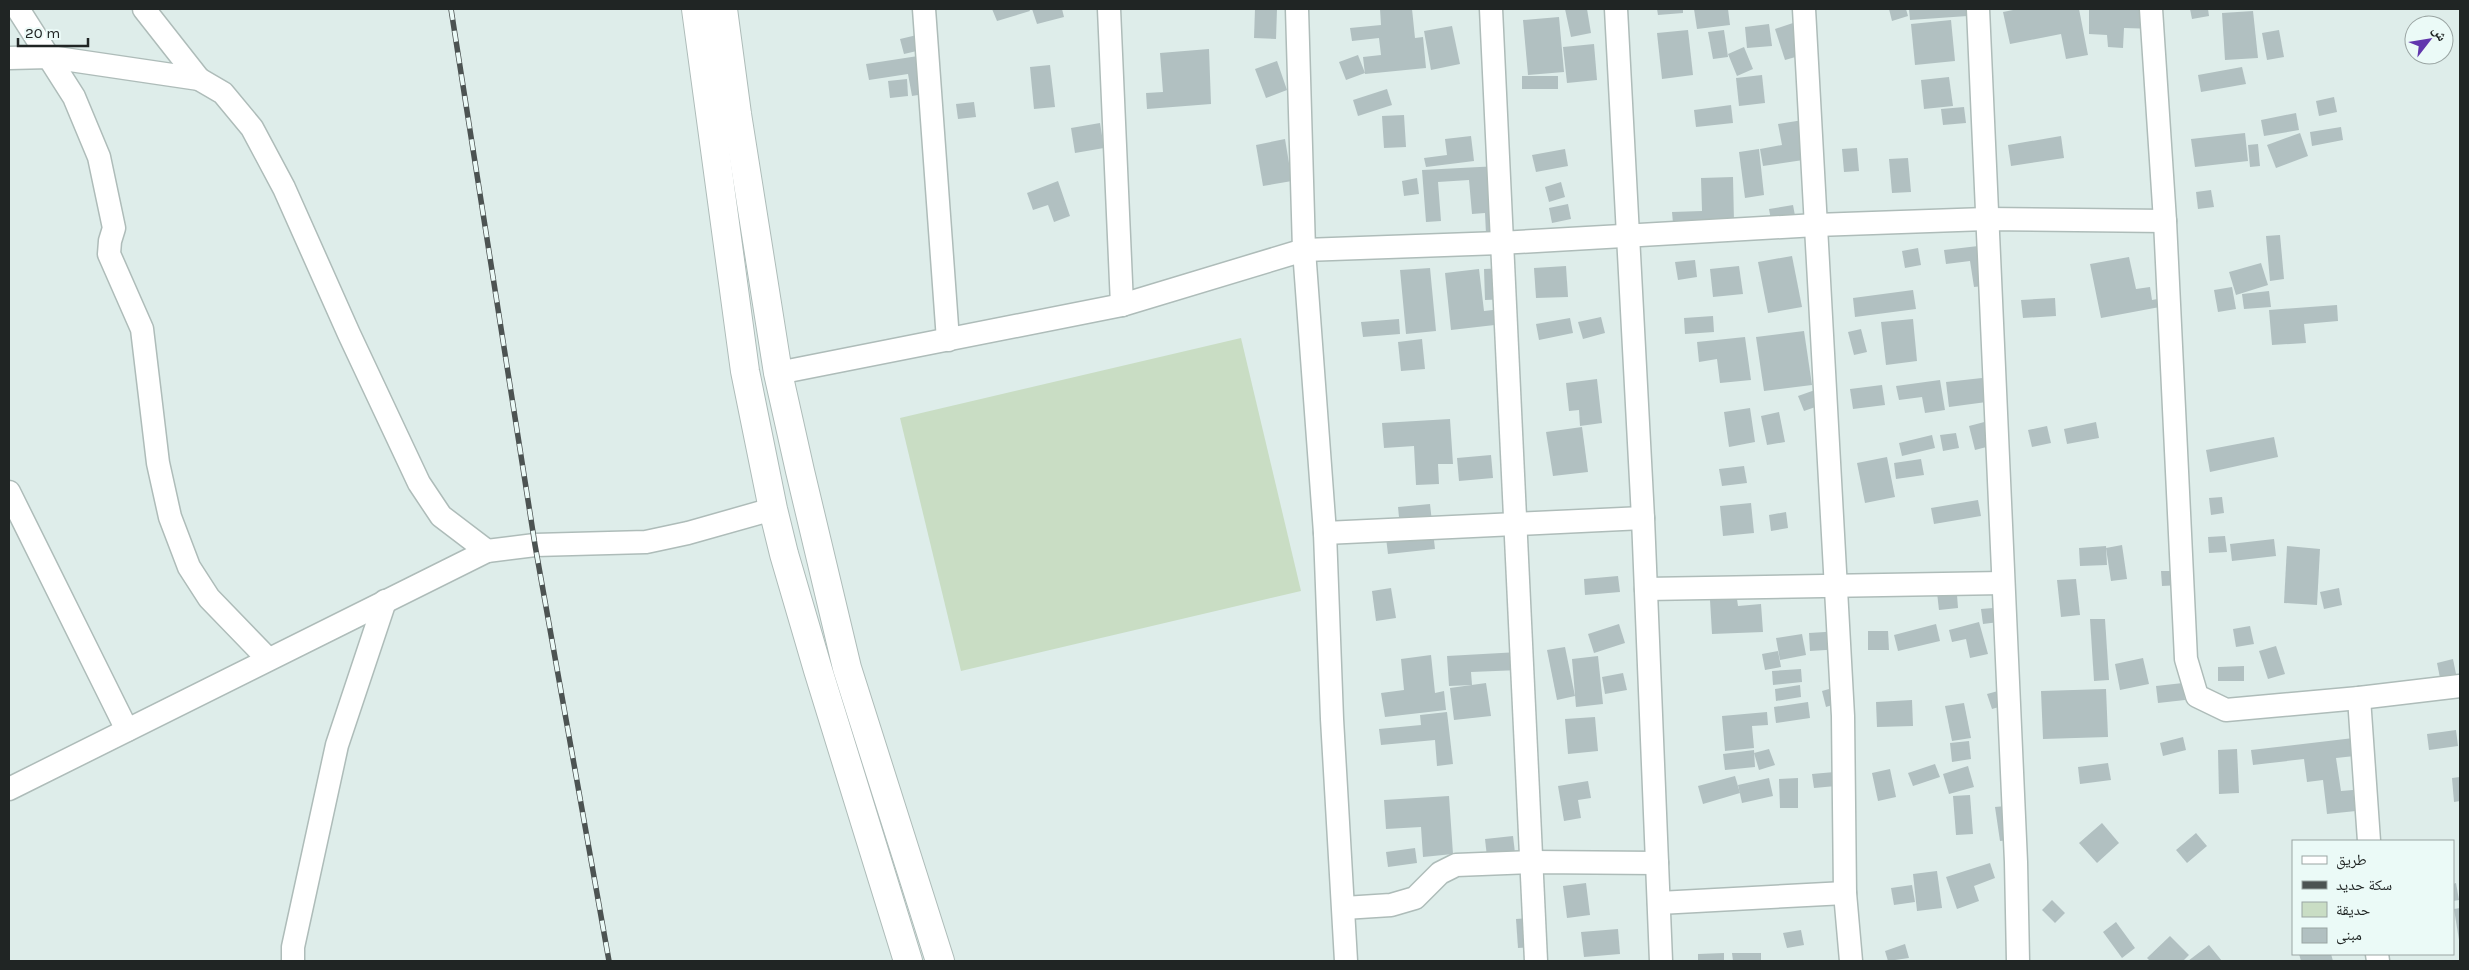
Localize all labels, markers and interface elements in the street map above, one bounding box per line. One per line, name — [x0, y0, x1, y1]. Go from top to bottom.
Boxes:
scale bar — [18, 15, 88, 47]
north arrow — [2404, 15, 2454, 65]
text: ش — [2429, 23, 2451, 44]
text: 20 m — [25, 24, 60, 42]
legend — [2292, 840, 2454, 955]
text: طريق — [2336, 851, 2367, 870]
text: سكة حديد — [2336, 876, 2392, 894]
text: حديقة — [2336, 901, 2371, 919]
text: مبنى — [2336, 926, 2362, 945]

